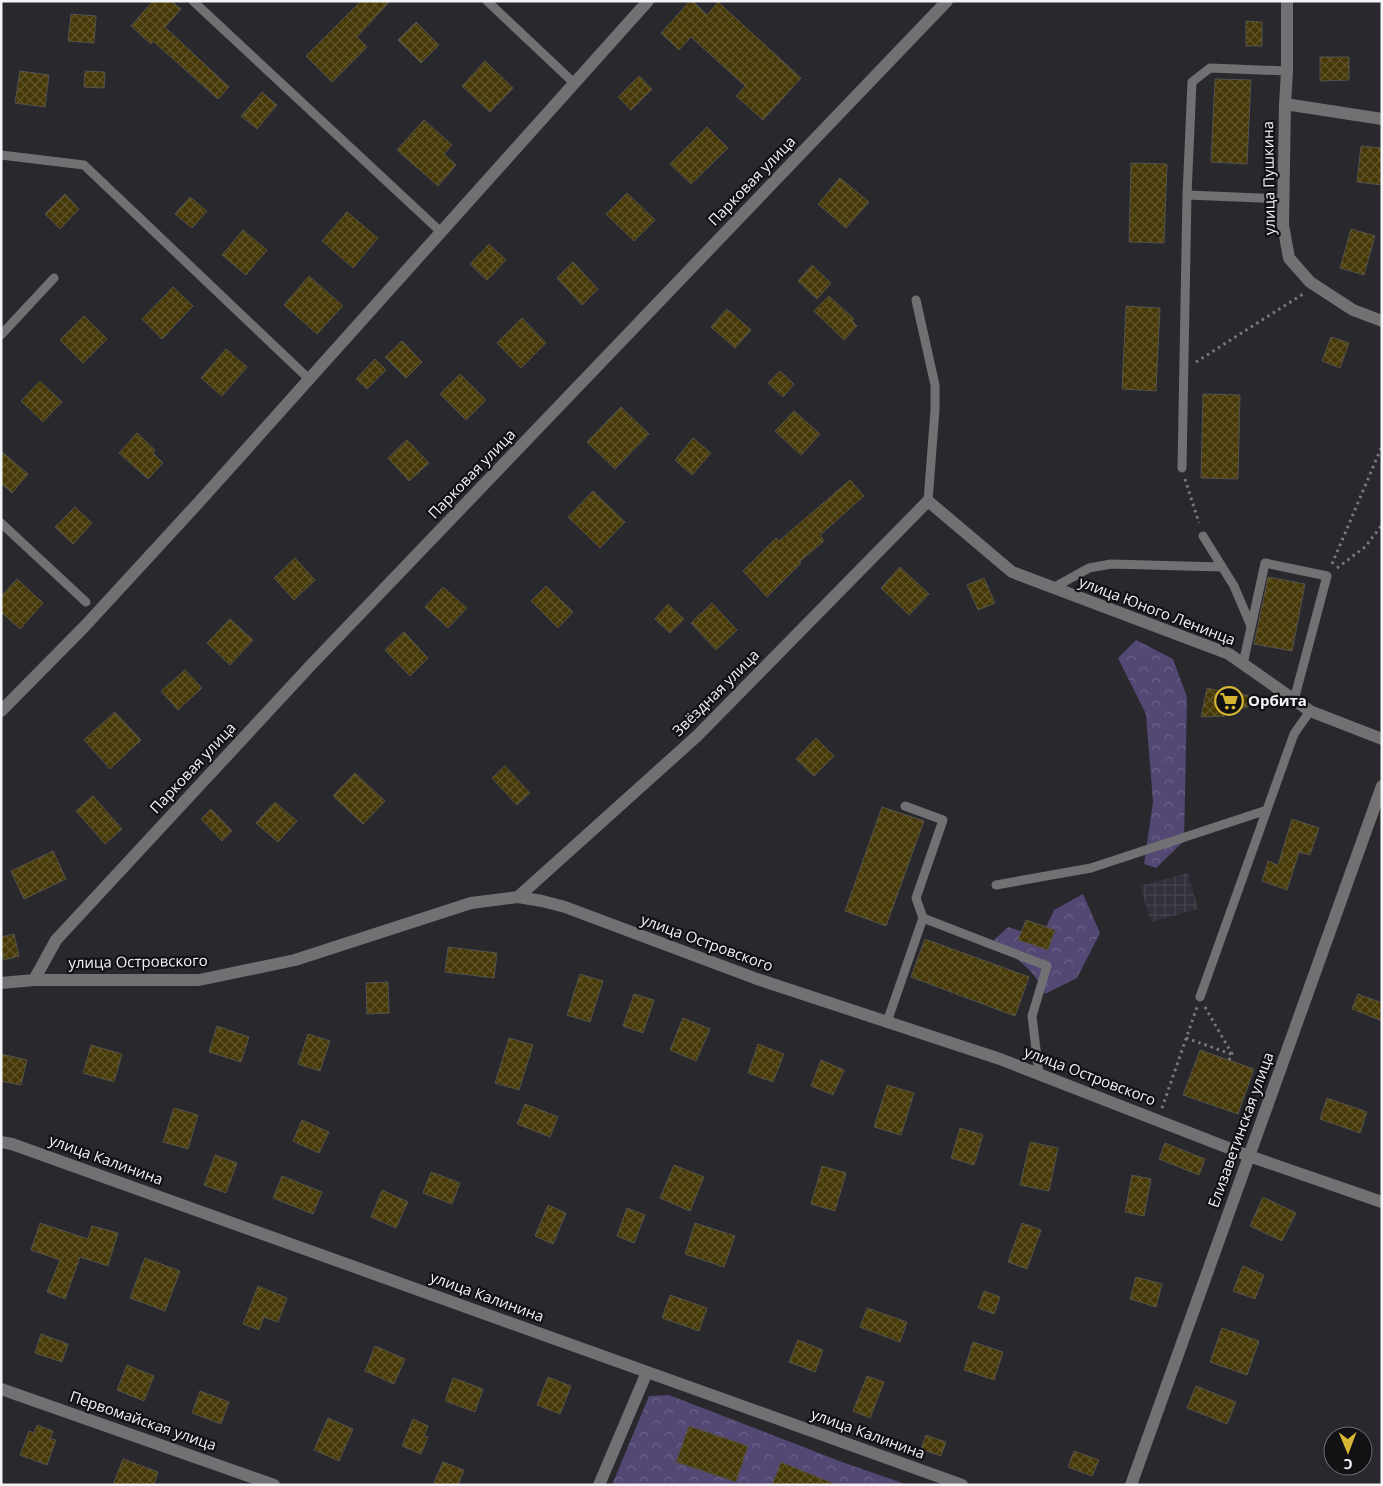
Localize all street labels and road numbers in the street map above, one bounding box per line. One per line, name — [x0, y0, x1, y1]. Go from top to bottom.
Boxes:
street label: улица Пушкина — [1257, 121, 1279, 235]
street label: Парковая улица — [703, 131, 799, 230]
street label: Парковая улица — [423, 424, 519, 523]
street label: улица Юного Ленинца — [1076, 571, 1238, 649]
street label: Звёздная улица — [668, 645, 763, 740]
street label: Парковая улица — [145, 717, 240, 817]
street label: улица Островского — [638, 909, 776, 975]
street label: улица Островского — [68, 950, 208, 972]
street label: улица Островского — [1022, 1041, 1159, 1109]
street label: Елизаветинская улица — [1203, 1049, 1278, 1210]
street label: улица Калинина — [47, 1129, 166, 1189]
street label: улица Калинина — [428, 1266, 547, 1326]
street label: Первомайская улица — [67, 1386, 219, 1455]
street label: улица Калинина — [809, 1403, 928, 1463]

